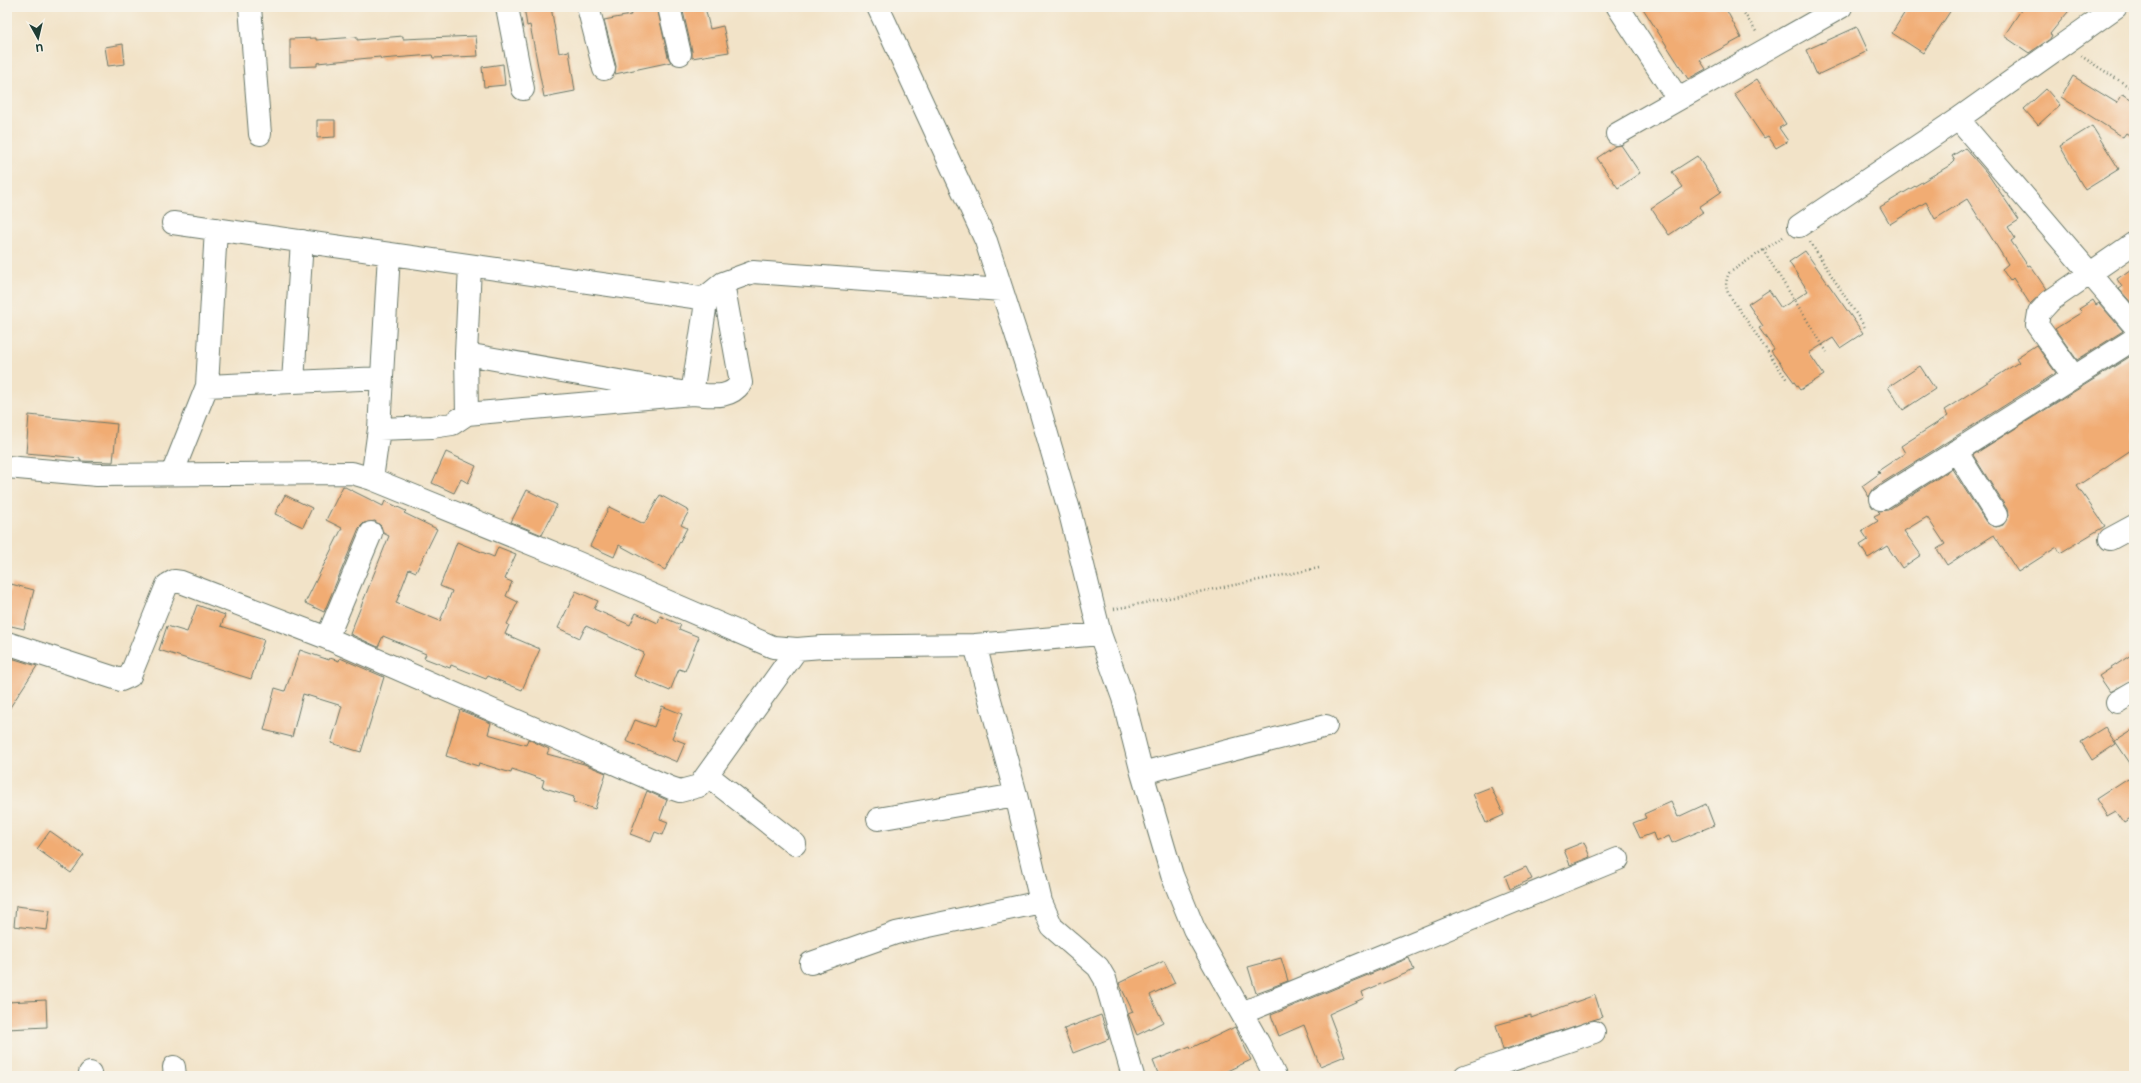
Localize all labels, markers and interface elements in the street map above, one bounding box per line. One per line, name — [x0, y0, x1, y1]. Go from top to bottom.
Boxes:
north arrow — [18, 18, 58, 58]
text: U — [35, 40, 44, 56]

